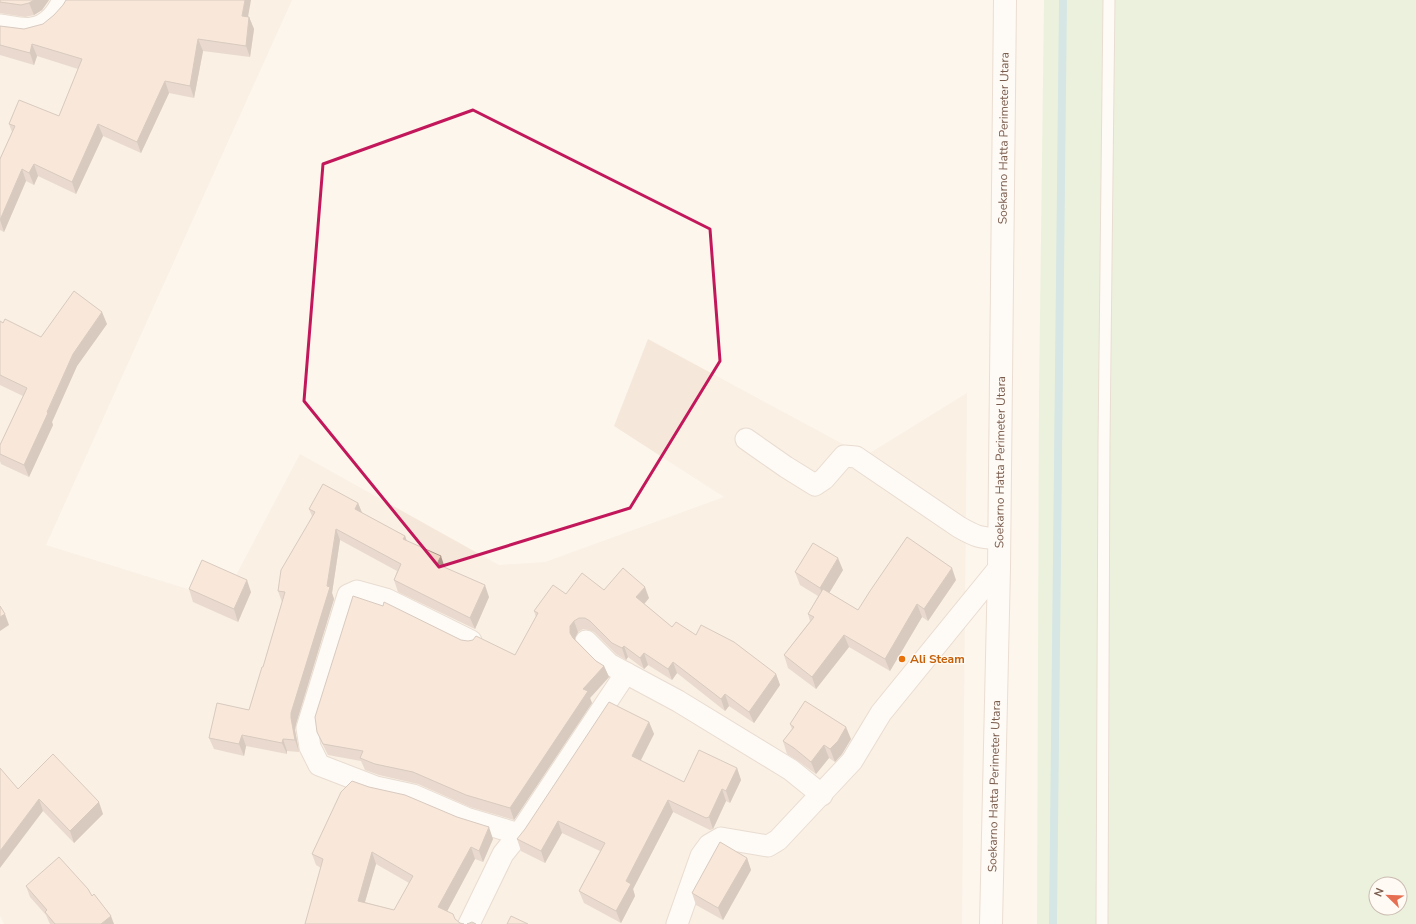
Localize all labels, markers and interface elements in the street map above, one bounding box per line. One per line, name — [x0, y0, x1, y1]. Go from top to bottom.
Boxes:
street label: Soekarno Hatta Perimeter Utara — [995, 52, 1012, 224]
street label: Soekarno Hatta Perimeter Utara — [991, 376, 1009, 548]
place label: Ali Steam — [910, 651, 965, 667]
marker: Ali Steam — [897, 654, 907, 664]
street label: Soekarno Hatta Perimeter Utara — [984, 700, 1004, 872]
north arrow — [1368, 876, 1408, 916]
text: N — [1371, 886, 1388, 899]

